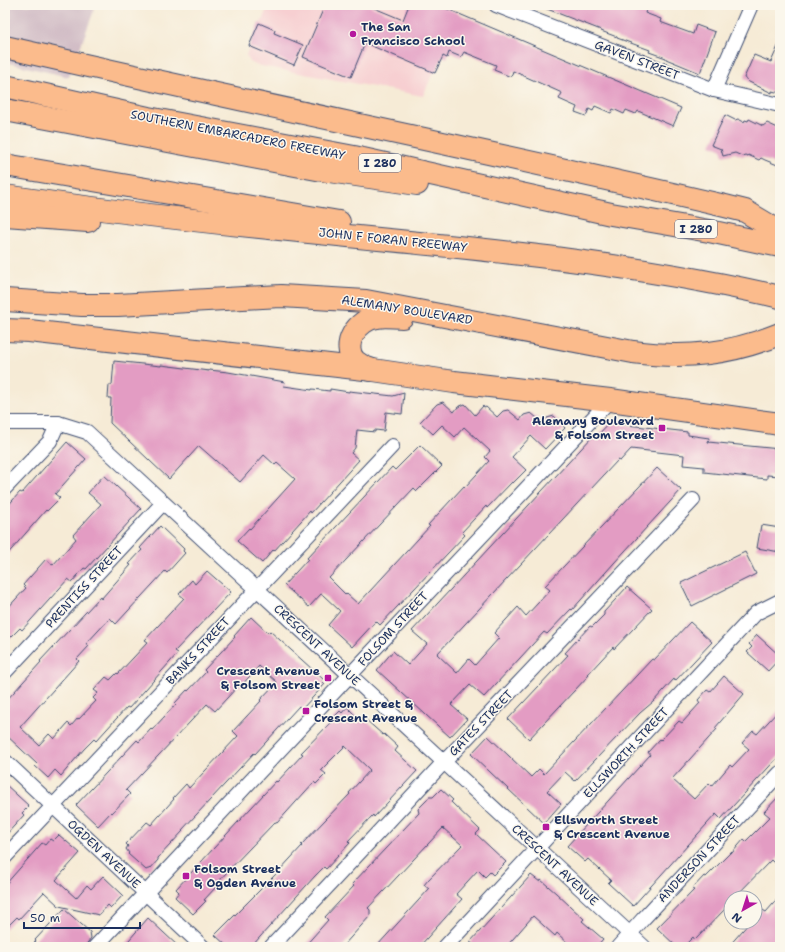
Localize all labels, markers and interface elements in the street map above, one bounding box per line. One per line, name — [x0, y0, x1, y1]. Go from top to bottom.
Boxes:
place label: The San Francisco School — [361, 19, 465, 49]
marker: The San Francisco School — [348, 29, 358, 39]
street label: GAVEN STREET — [592, 36, 682, 84]
street label: SOUTHERN EMBARCADERO FREEWAY — [129, 106, 347, 164]
road number: I 280 — [359, 154, 401, 172]
road number: I 280 — [675, 220, 717, 238]
street label: JOHN F FORAN FREEWAY — [318, 224, 469, 256]
street label: ALEMANY BOULEVARD — [340, 292, 474, 328]
place label: Alemany Boulevard & Folsom Street — [532, 413, 654, 443]
marker: Alemany Boulevard & Folsom Street — [657, 423, 667, 433]
street label: PRENTISS STREET — [42, 542, 127, 631]
street label: FOLSOM STREET — [354, 588, 432, 670]
street label: CRESCENT AVENUE — [270, 601, 364, 689]
street label: BANKS STREET — [162, 613, 234, 688]
place label: Crescent Avenue & Folsom Street — [217, 663, 320, 693]
marker: Crescent Avenue & Folsom Street — [323, 673, 333, 683]
street label: GATES STREET — [445, 686, 517, 759]
place label: Folsom Street & Crescent Avenue — [314, 696, 417, 726]
street label: ELLSWORTH STREET — [580, 704, 673, 802]
marker: Folsom Street & Crescent Avenue — [301, 706, 311, 716]
street label: ANDERSON STREET — [654, 811, 744, 906]
place label: Ellsworth Street & Crescent Avenue — [554, 812, 670, 842]
street label: OGDEN AVENUE — [64, 816, 144, 892]
street label: CRESCENT AVENUE — [508, 821, 602, 909]
marker: Ellsworth Street & Crescent Avenue — [541, 822, 551, 832]
place label: Folsom Street & Ogden Avenue — [194, 861, 296, 891]
marker: Folsom Street & Ogden Avenue — [181, 871, 191, 881]
north arrow — [723, 890, 763, 930]
scale bar — [24, 904, 140, 930]
text: N — [729, 909, 745, 926]
text: 50 m — [30, 910, 60, 926]

